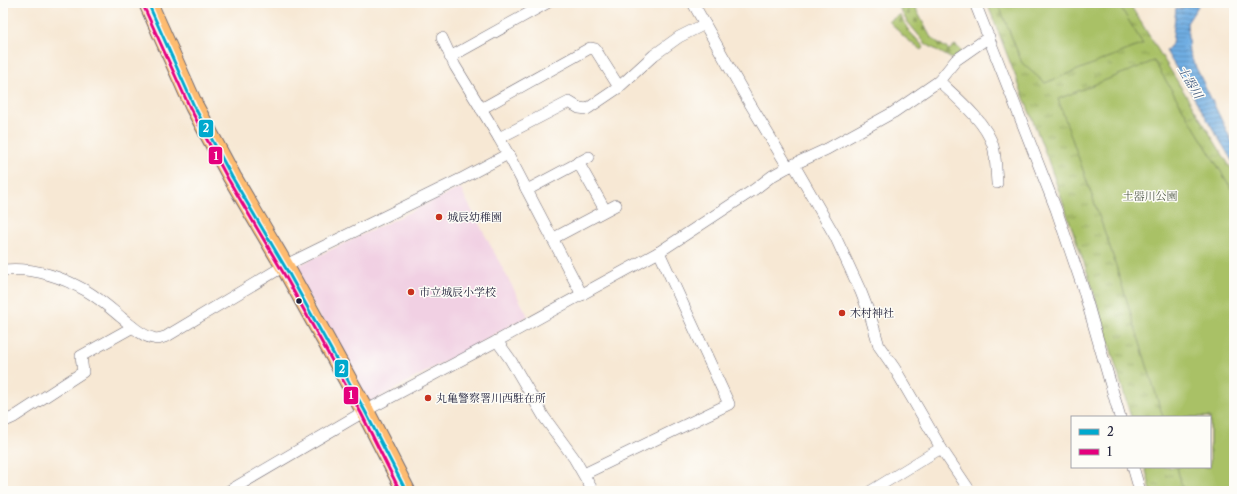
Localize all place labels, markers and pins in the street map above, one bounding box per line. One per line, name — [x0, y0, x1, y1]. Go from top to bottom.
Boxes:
place label: 城辰幼稚園 — [447, 210, 502, 224]
marker: 城辰幼稚園 — [434, 212, 444, 222]
place label: 市立城辰小学校 — [419, 285, 496, 299]
marker: 市立城辰小学校 — [406, 287, 416, 297]
unlabelled marker — [294, 296, 304, 306]
place label: 木村神社 — [850, 306, 894, 320]
marker: 木村神社 — [837, 308, 847, 318]
place label: 丸亀警察署川西駐在所 — [436, 391, 546, 405]
marker: 丸亀警察署川西駐在所 — [423, 393, 433, 403]

